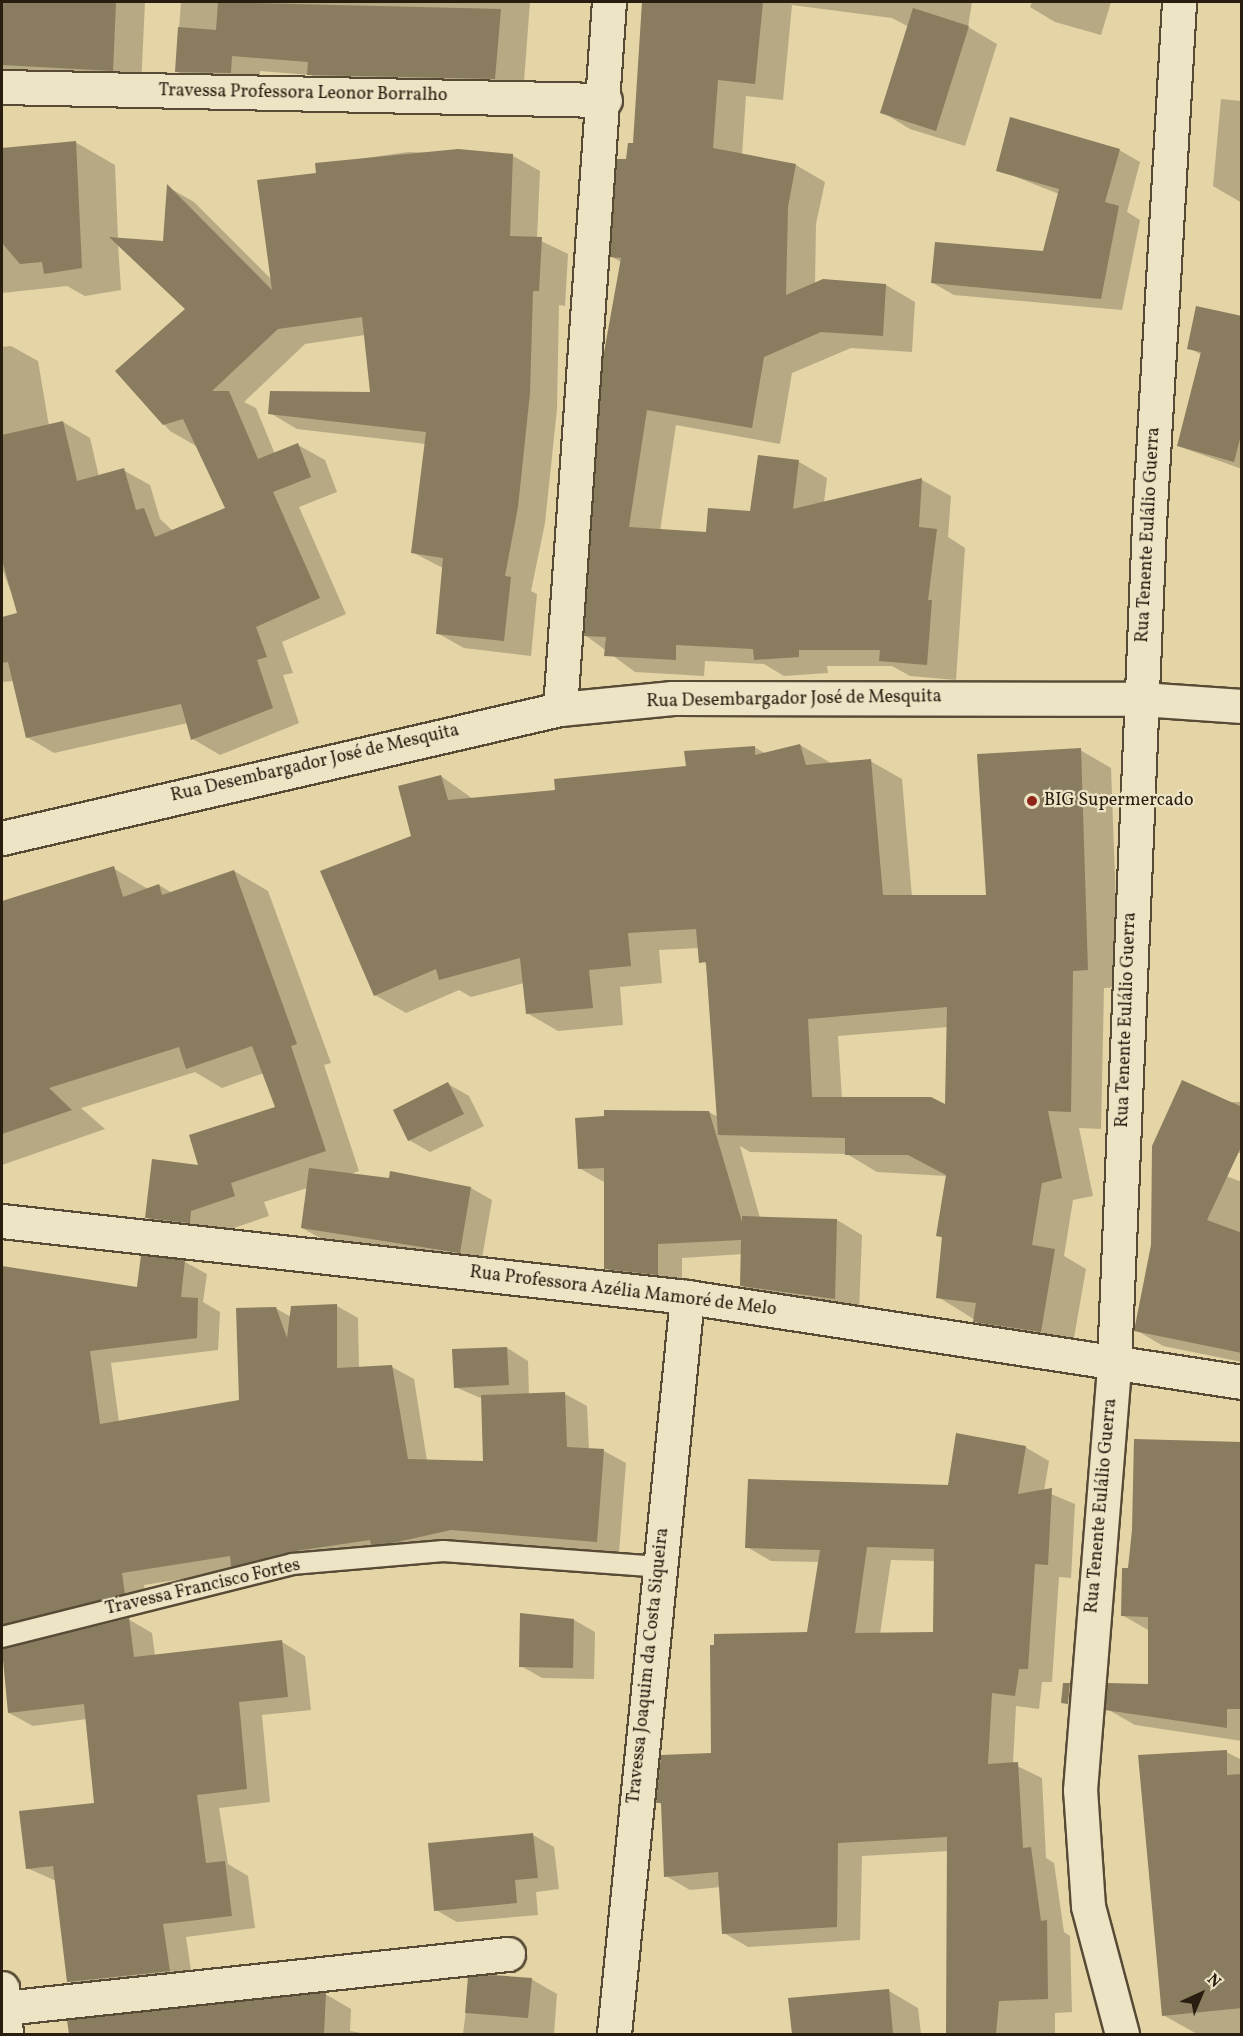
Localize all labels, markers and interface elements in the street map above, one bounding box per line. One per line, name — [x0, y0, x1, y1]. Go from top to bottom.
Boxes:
street label: Travessa Professora Leonor Borralho — [158, 81, 448, 107]
street label: Rua Tenente Eulálio Guerra — [1133, 426, 1165, 644]
street label: Rua Desembargador José de Mesquita — [646, 687, 942, 713]
street label: Rua Desembargador José de Mesquita — [169, 720, 461, 808]
place label: BIG Supermercado — [1044, 790, 1194, 812]
marker: BIG Supermercado — [1025, 794, 1039, 808]
street label: Rua Tenente Eulálio Guerra — [1112, 912, 1142, 1128]
street label: Rua Professora Azélia Mamoré de Melo — [468, 1262, 778, 1322]
street label: Rua Tenente Eulálio Guerra — [1082, 1397, 1122, 1615]
street label: Travessa Joaquim da Costa Siqueira — [624, 1527, 674, 1805]
street label: Travessa Francisco Fortes — [103, 1555, 303, 1621]
north arrow — [1171, 1964, 1231, 2024]
text: N — [1202, 1969, 1225, 1993]

